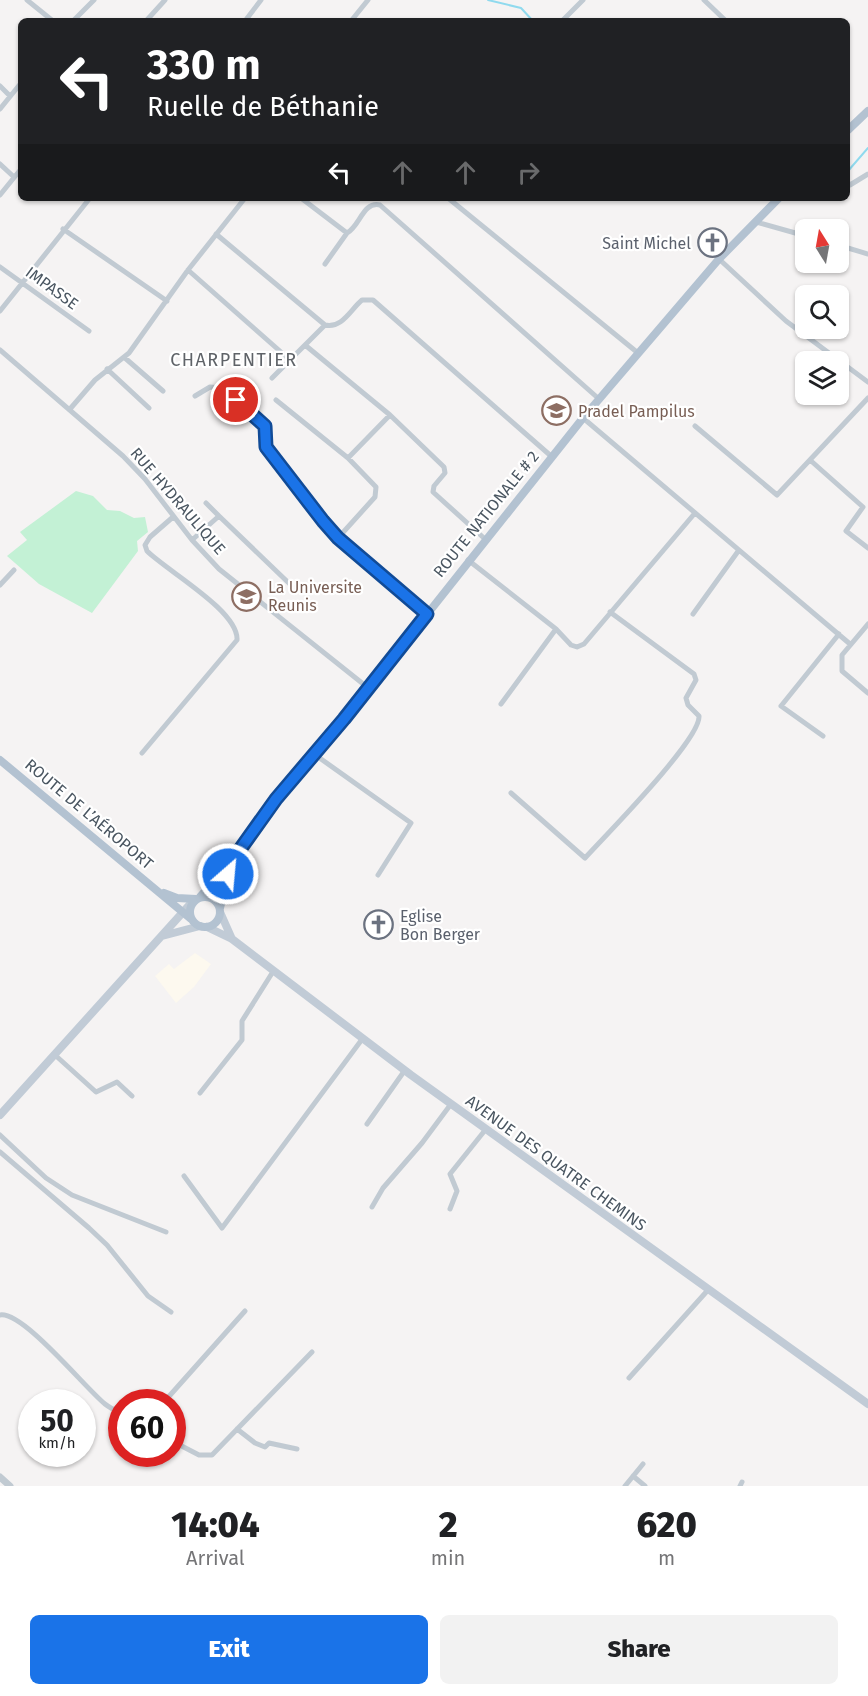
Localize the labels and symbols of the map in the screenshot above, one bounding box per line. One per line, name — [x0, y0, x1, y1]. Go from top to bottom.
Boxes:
north arrow — [795, 219, 849, 273]
church icon: Saint Michel — [696, 227, 728, 259]
place label: Saint Michel — [602, 234, 691, 253]
street label: IMPASSE — [22, 263, 82, 313]
district label: CHARPENTIER — [170, 349, 298, 371]
pin — [210, 374, 261, 425]
school or university icon: Pradel Pampilus — [541, 395, 573, 427]
place label: Pradel Pampilus — [578, 402, 695, 421]
street label: RUE HYDRAULIQUE — [127, 444, 229, 558]
street label: ROUTE NATIONALE # 2 — [429, 447, 543, 581]
place label: La Universite Reunis — [268, 578, 362, 615]
school or university icon: La Universite Reunis — [231, 580, 263, 612]
street label: ROUTE DE L’AÉROPORT — [21, 754, 158, 874]
position arrow — [196, 842, 260, 906]
place label: Eglise Bon Berger — [400, 907, 481, 944]
church icon: Eglise Bon Berger — [363, 909, 395, 941]
street label: AVENUE DES QUATRE CHEMINS — [462, 1091, 650, 1235]
speed limit sign: 60 — [108, 1389, 186, 1467]

